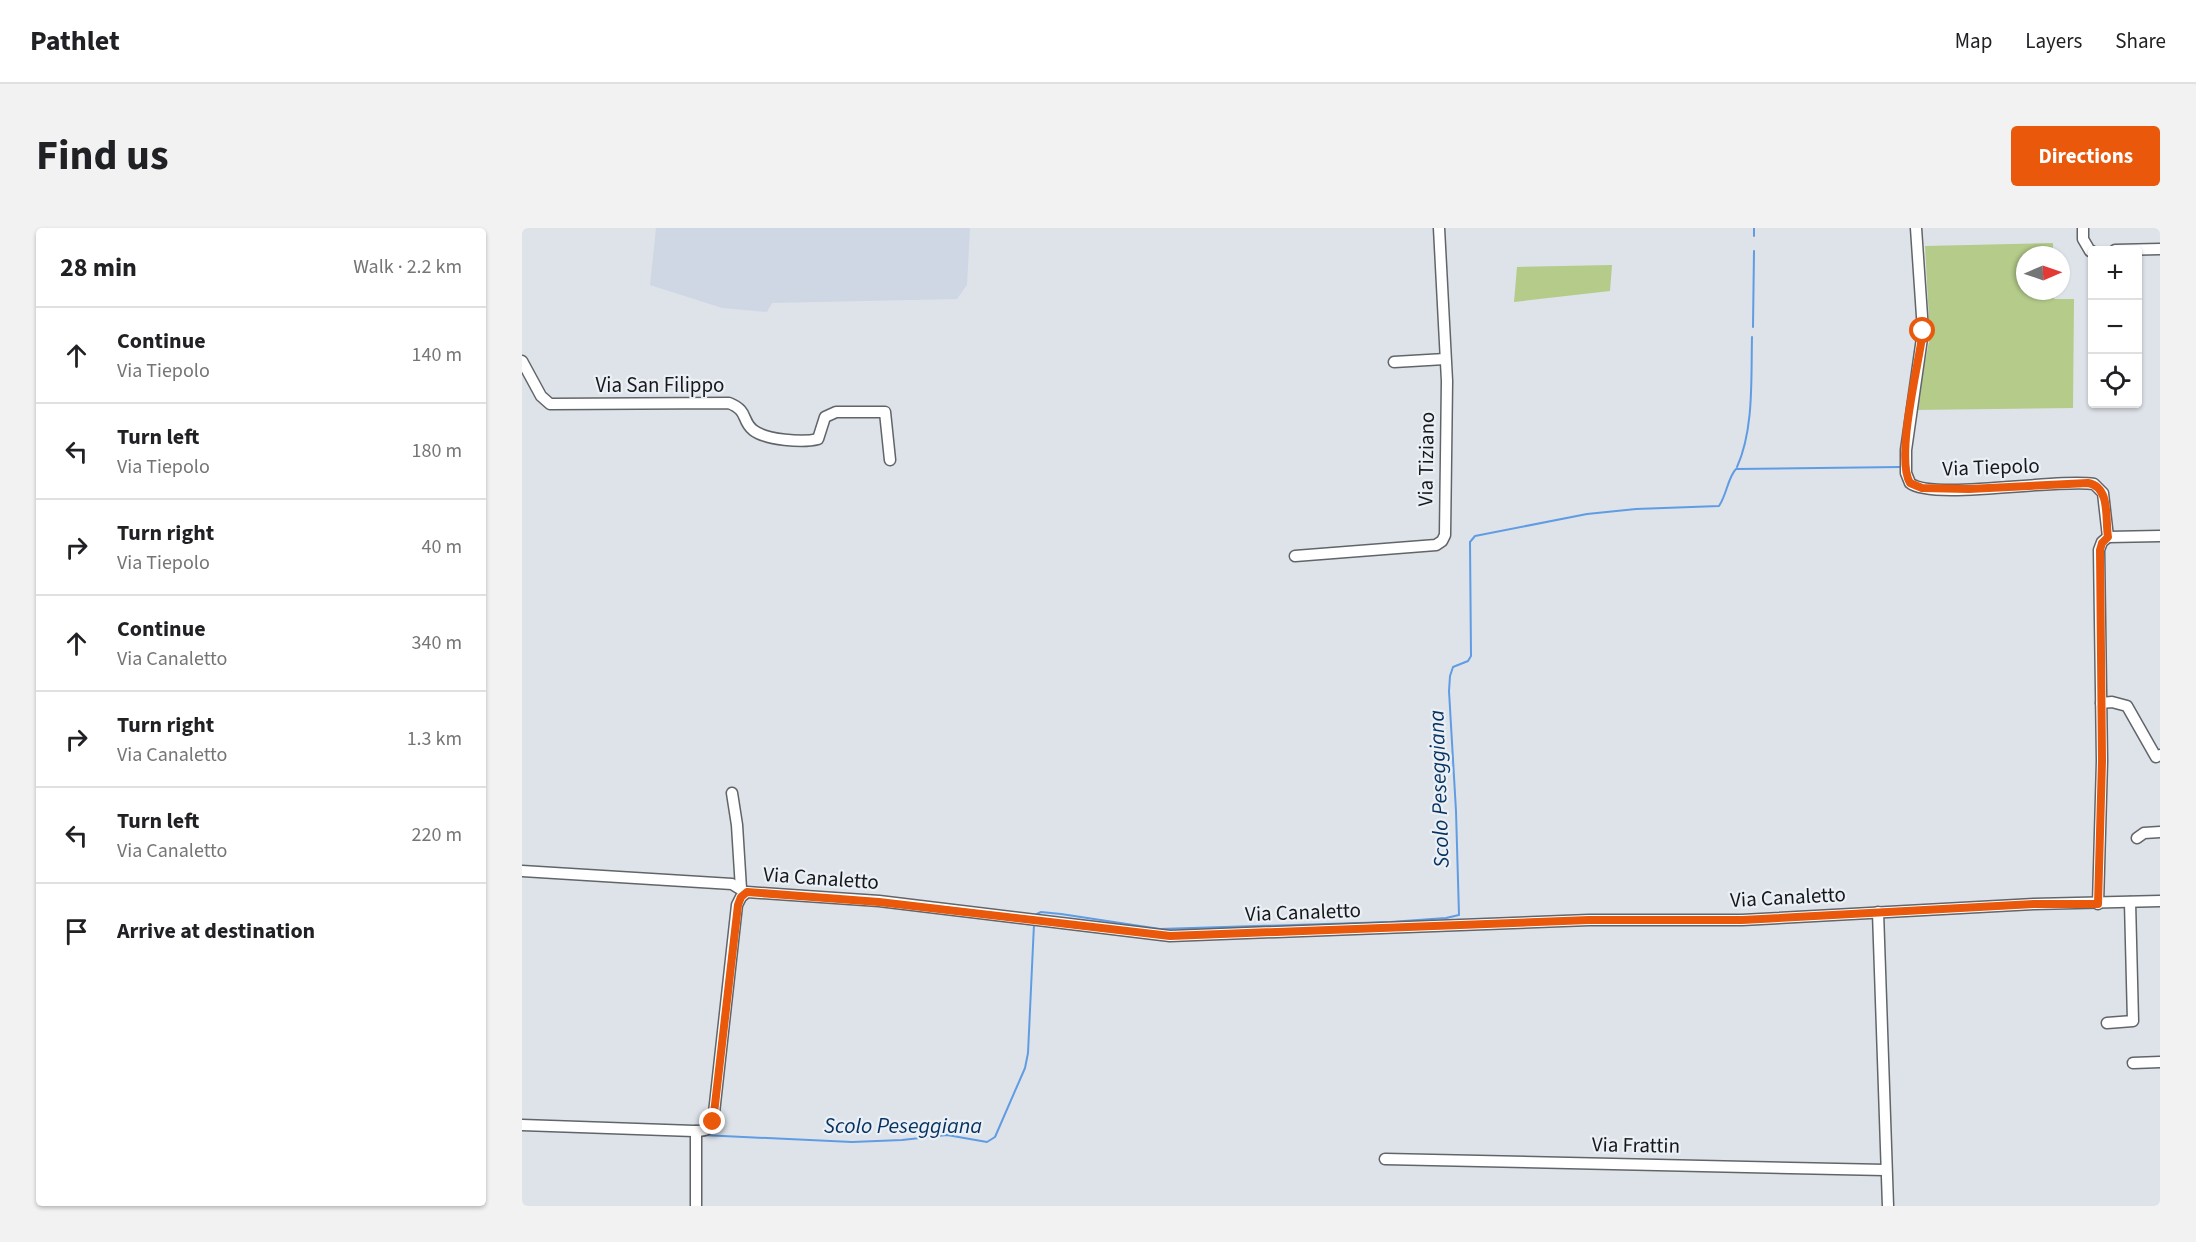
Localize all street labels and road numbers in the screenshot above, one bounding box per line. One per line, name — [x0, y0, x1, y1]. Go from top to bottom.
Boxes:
street label: Via San Filippo — [595, 370, 725, 400]
street label: Via Tiziano — [1410, 411, 1442, 507]
street label: Via Tiepolo — [1942, 450, 2040, 484]
street label: Via Canaletto — [762, 859, 880, 897]
street label: Via Canaletto — [1729, 879, 1847, 915]
street label: Via Canaletto — [1245, 895, 1361, 929]
street label: Via Frattin — [1592, 1129, 1680, 1161]

